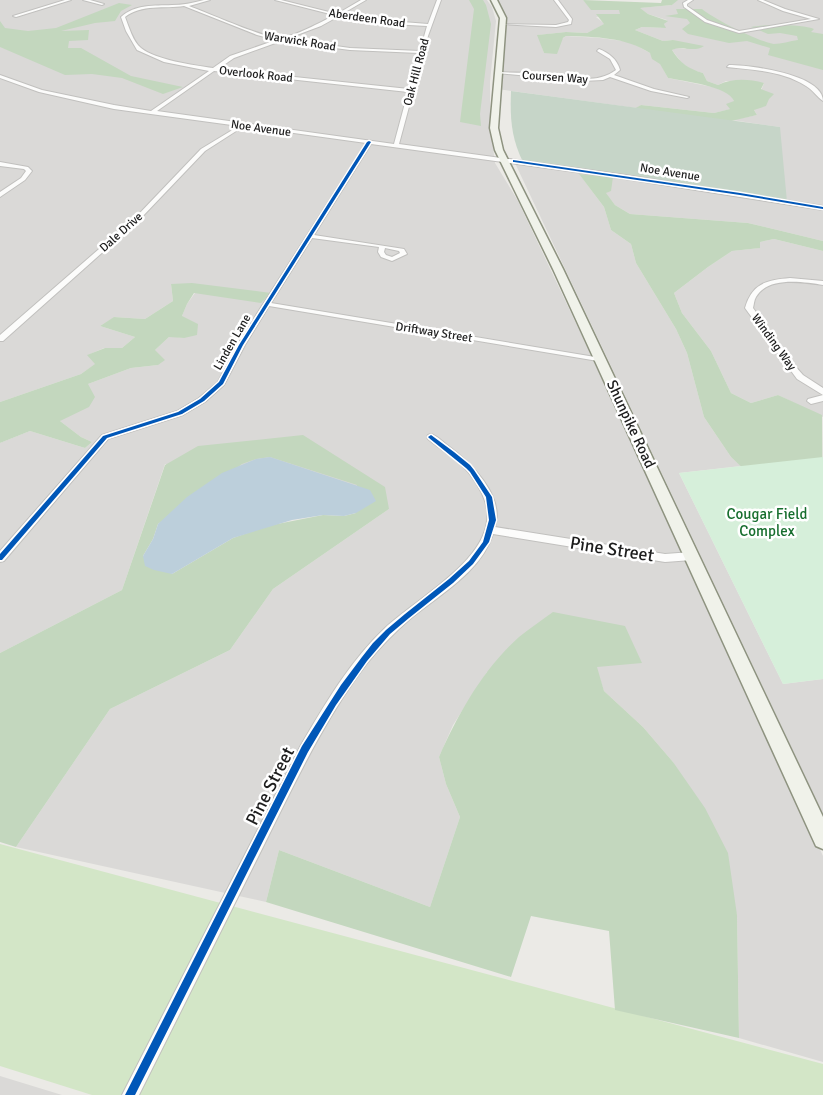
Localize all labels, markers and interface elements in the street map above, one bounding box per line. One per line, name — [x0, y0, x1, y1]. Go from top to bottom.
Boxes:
street label: Aberdeen Road — [328, 6, 406, 31]
street label: Warwick Road — [263, 28, 337, 55]
street label: Oak Hill Road — [400, 37, 433, 107]
street label: Overlook Road — [218, 63, 293, 86]
street label: Coursen Way — [521, 68, 589, 87]
street label: Noe Avenue — [230, 117, 292, 140]
street label: Noe Avenue — [639, 160, 701, 185]
street label: Dale Drive — [97, 209, 146, 256]
street label: Winding Way — [748, 311, 799, 374]
street label: Linden Lane — [210, 312, 254, 373]
street label: Driftway Street — [394, 319, 473, 346]
street label: Shunpike Road — [603, 377, 659, 471]
park label: Cougar Field Complex — [727, 505, 808, 540]
street label: Pine Street — [568, 532, 656, 566]
street label: Pine Street — [241, 743, 299, 829]

